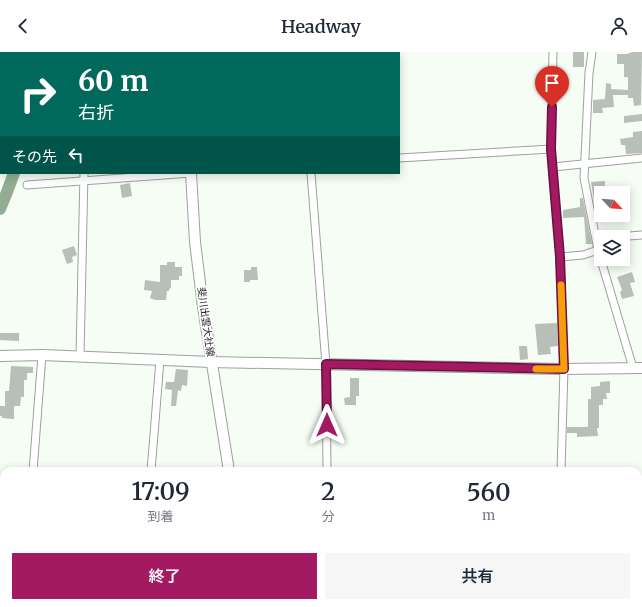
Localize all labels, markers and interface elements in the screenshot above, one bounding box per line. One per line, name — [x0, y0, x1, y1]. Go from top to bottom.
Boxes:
icon: back — [12, 15, 34, 37]
text: Headway — [281, 15, 361, 38]
icon: person — [608, 15, 630, 37]
text: 60 m — [78, 63, 148, 99]
pin — [535, 66, 569, 107]
icon: right — [12, 68, 64, 120]
icon: arrive — [541, 72, 563, 94]
text: 右折 — [78, 101, 114, 124]
icon: left — [65, 144, 87, 166]
text: その先 — [12, 147, 57, 166]
north arrow — [594, 186, 630, 222]
map controls — [594, 186, 630, 266]
button: layers — [594, 230, 630, 266]
street label: 斐川出雲大社線 — [195, 286, 217, 358]
position arrow — [306, 404, 348, 446]
text: 17:09 — [131, 476, 190, 507]
text: 2 — [321, 476, 335, 507]
text: 560 — [467, 477, 511, 508]
text: m — [482, 507, 495, 524]
text: 到着 — [148, 508, 174, 525]
text: 分 — [322, 508, 335, 525]
button: 終了 — [12, 553, 317, 599]
button: 共有 — [325, 553, 630, 599]

